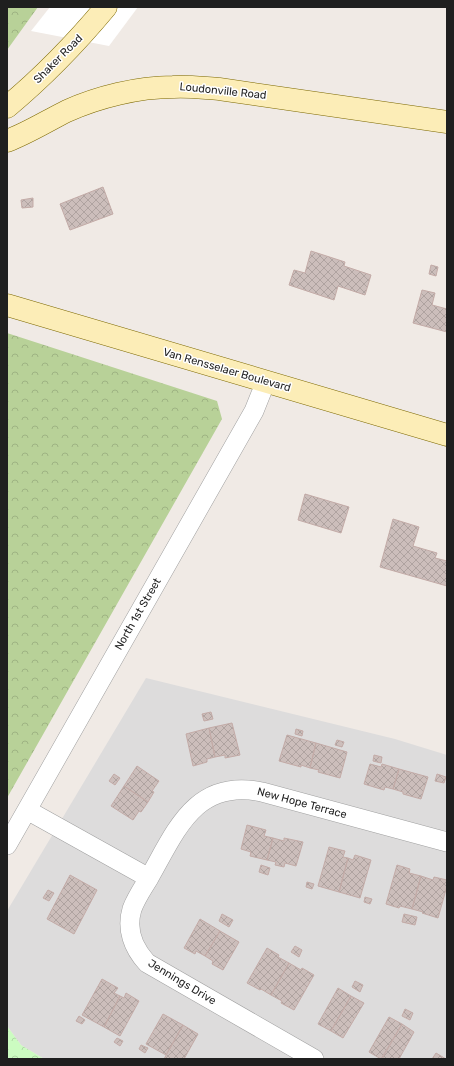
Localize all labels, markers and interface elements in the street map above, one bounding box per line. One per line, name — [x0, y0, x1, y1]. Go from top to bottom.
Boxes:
street label: Shaker Road — [31, 32, 85, 86]
street label: Loudonville Road — [179, 80, 267, 102]
street label: Van Rensselaer Boulevard — [162, 346, 292, 394]
street label: North 1st Street — [112, 575, 164, 652]
street label: New Hope Terrace — [256, 785, 348, 821]
street label: Jennings Drive — [146, 957, 218, 1007]

